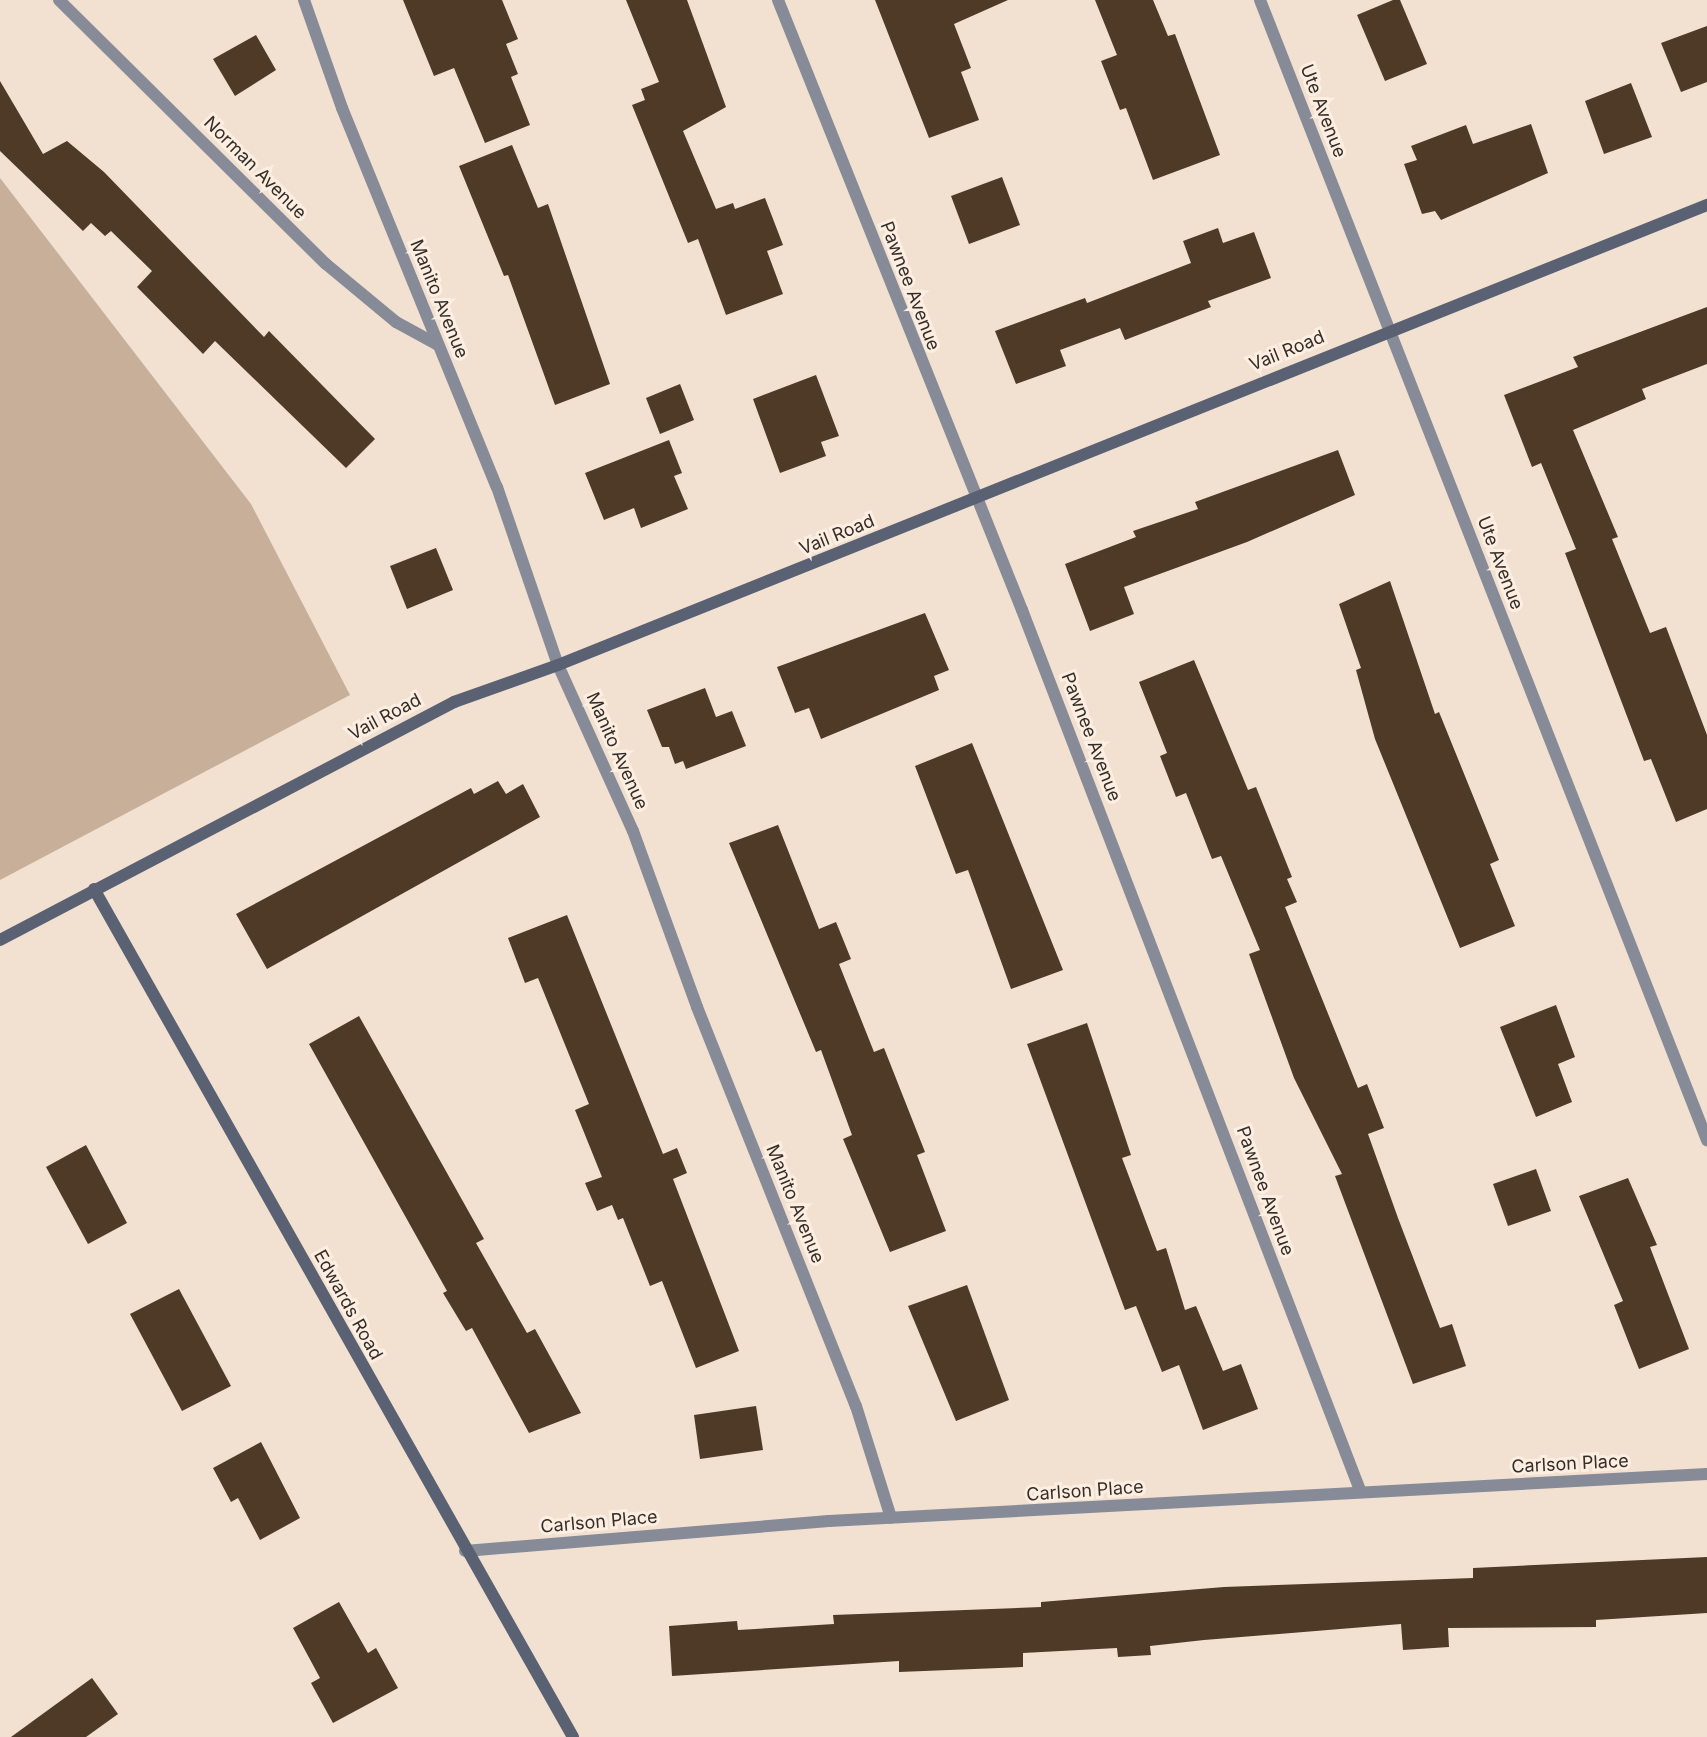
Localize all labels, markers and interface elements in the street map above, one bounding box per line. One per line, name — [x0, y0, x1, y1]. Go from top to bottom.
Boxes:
street label: Ute Avenue — [1295, 61, 1351, 161]
street label: Norman Avenue — [199, 112, 311, 224]
street label: Pawnee Avenue — [876, 219, 944, 353]
street label: Manito Avenue — [405, 236, 473, 362]
street label: Vail Road — [1246, 326, 1328, 376]
street label: Vail Road — [796, 510, 878, 560]
street label: Ute Avenue — [1472, 513, 1528, 613]
street label: Pawnee Avenue — [1057, 670, 1125, 804]
street label: Vail Road — [345, 689, 425, 745]
street label: Manito Avenue — [581, 689, 653, 813]
street label: Pawnee Avenue — [1232, 1123, 1298, 1259]
street label: Manito Avenue — [761, 1141, 829, 1267]
street label: Edwards Road — [309, 1246, 387, 1364]
street label: Carlson Place — [1511, 1450, 1629, 1478]
street label: Carlson Place — [1026, 1476, 1144, 1506]
street label: Carlson Place — [540, 1506, 658, 1538]

